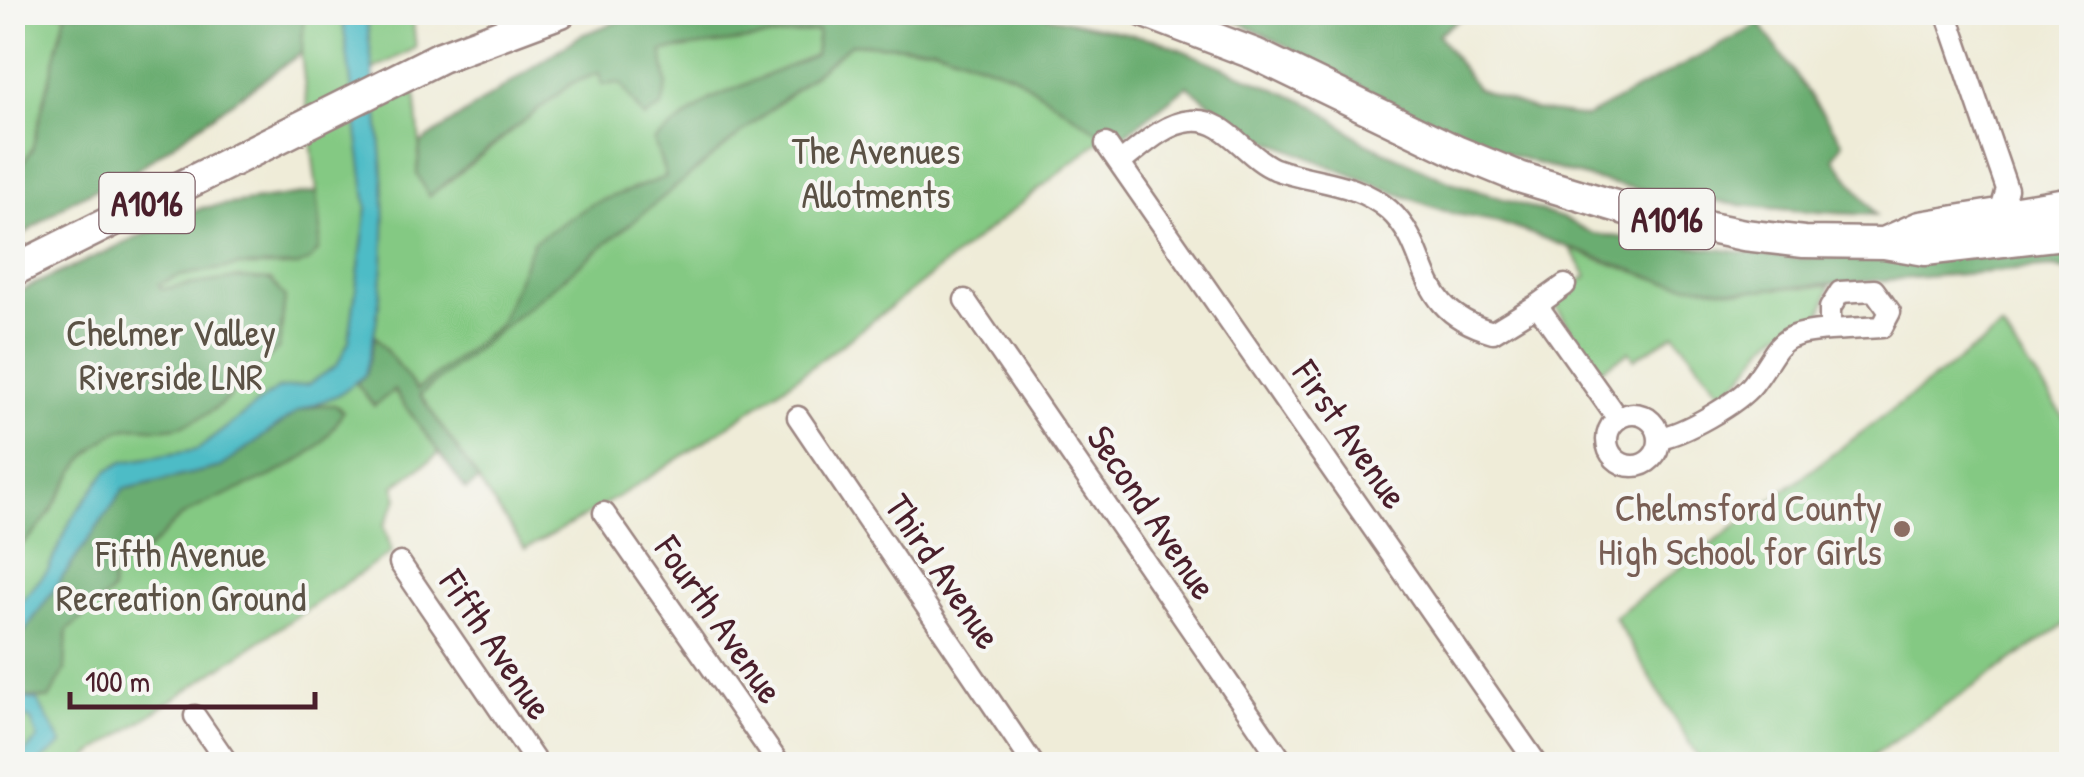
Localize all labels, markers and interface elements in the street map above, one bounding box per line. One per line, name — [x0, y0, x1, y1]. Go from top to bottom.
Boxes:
park label: The Avenues Allotments — [792, 124, 960, 220]
road number: A1016 — [100, 173, 194, 233]
road number: A1016 — [1620, 189, 1714, 249]
park label: Chelmer Valley Riverside LNR — [66, 306, 276, 402]
street label: First Avenue — [1280, 349, 1421, 519]
street label: Second Avenue — [1076, 415, 1230, 609]
place label: Chelmsford County High School for Girls — [1598, 481, 1882, 577]
street label: Third Avenue — [873, 483, 1015, 659]
marker: Chelmsford County High School for Girls — [1891, 518, 1913, 540]
street label: Fourth Avenue — [643, 524, 797, 713]
park label: Fifth Avenue Recreation Ground — [56, 527, 306, 623]
street label: Fifth Avenue — [427, 558, 566, 729]
scale bar — [70, 647, 315, 709]
text: 100 m — [85, 661, 150, 701]

